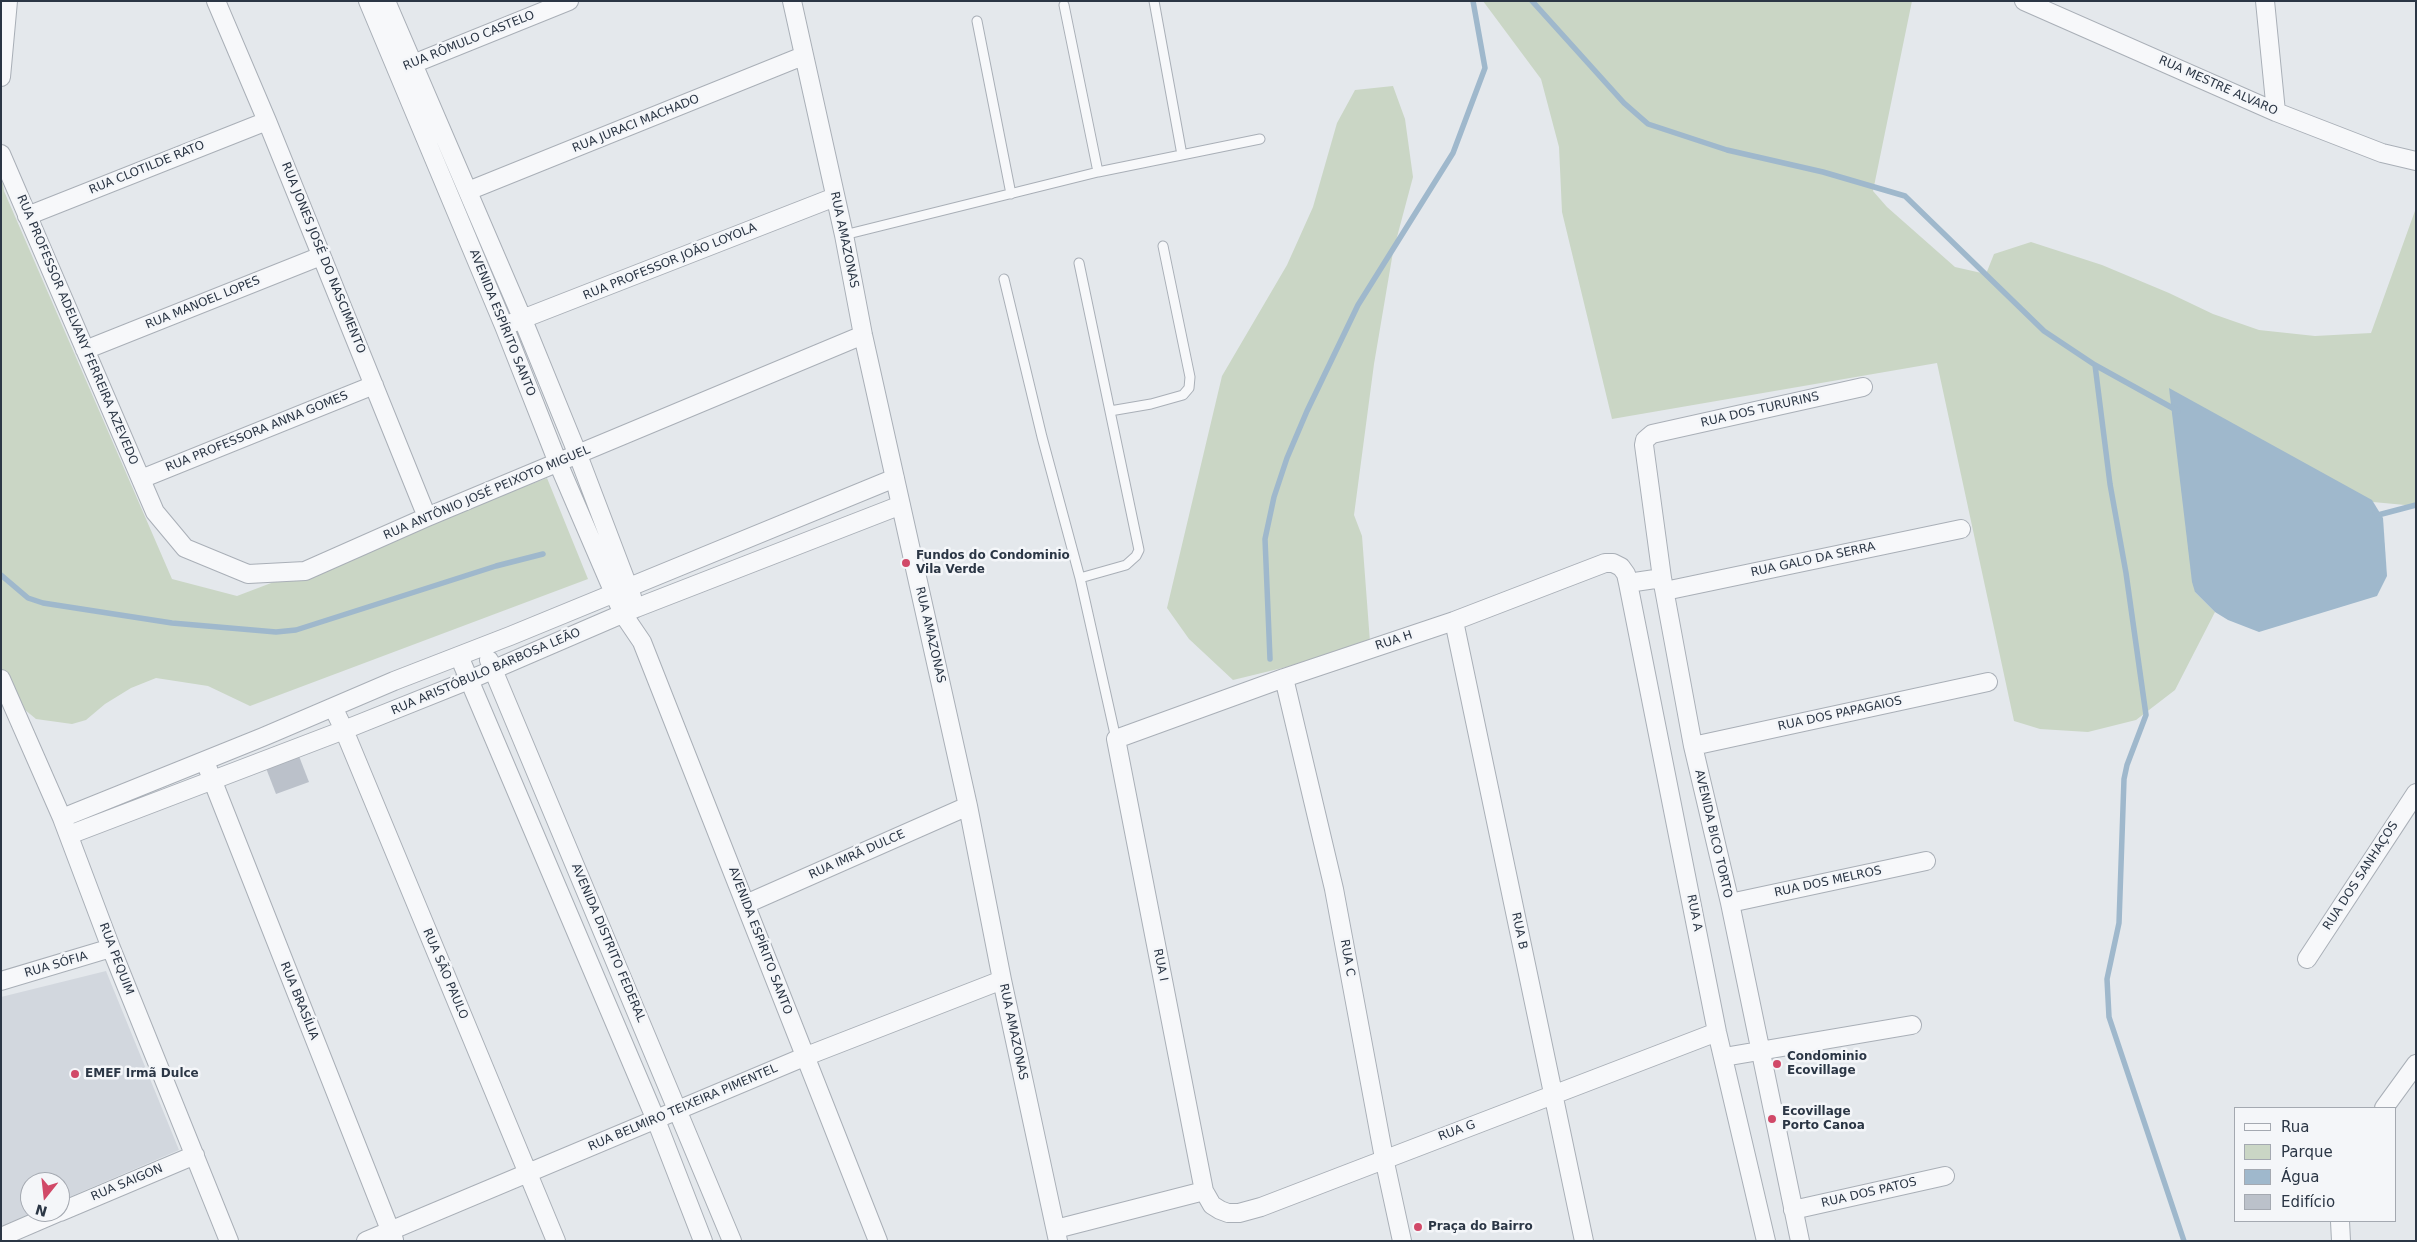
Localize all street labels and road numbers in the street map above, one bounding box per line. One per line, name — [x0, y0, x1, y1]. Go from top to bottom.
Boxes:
street label: RUA RÔMULO CASTELO — [401, 8, 537, 74]
street label: RUA MESTRE ALVARO — [2156, 53, 2280, 119]
street label: RUA JURACI MACHADO — [570, 92, 702, 156]
street label: RUA CLOTILDE RATO — [87, 138, 207, 198]
street label: RUA JONES JOSÉ DO NASCIMENTO — [278, 160, 368, 356]
street label: RUA AMAZONAS — [827, 190, 861, 290]
street label: RUA PROFESSOR ADELVANY FERREIRA AZEVEDO — [13, 193, 141, 467]
street label: RUA PROFESSOR JOÃO LOYOLA — [581, 221, 759, 303]
street label: AVENIDA ESPÍRITO SANTO — [466, 247, 538, 399]
street label: RUA MANOEL LOPES — [144, 273, 262, 333]
street label: RUA PROFESSORA ANNA GOMES — [164, 389, 350, 475]
street label: RUA DOS TURURINS — [1699, 389, 1821, 431]
street label: RUA ANTÔNIO JOSÉ PEIXOTO MIGUEL — [382, 443, 592, 543]
street label: RUA GALO DA SERRA — [1749, 540, 1877, 580]
street label: RUA AMAZONAS — [912, 585, 948, 685]
street label: RUA ARISTÓBULO BARBOSA LEÃO — [389, 626, 583, 718]
street label: RUA H — [1374, 628, 1414, 654]
street label: RUA DOS PAPAGAIOS — [1777, 694, 1903, 734]
street label: AVENIDA BICO TORTO — [1691, 768, 1735, 900]
street label: RUA DOS SANHAÇOS — [2320, 819, 2402, 933]
street label: RUA IMRÃ DULCE — [807, 827, 907, 883]
street label: AVENIDA DISTRITO FEDERAL — [568, 861, 648, 1025]
street label: RUA DOS MELROS — [1773, 864, 1883, 900]
street label: AVENIDA ESPÍRITO SANTO — [725, 865, 795, 1017]
street label: RUA A — [1683, 893, 1705, 933]
street label: RUA B — [1508, 911, 1530, 951]
street label: RUA PEQUIM — [96, 921, 136, 997]
street label: RUA SÃO PAULO — [419, 926, 471, 1022]
street label: RUA C — [1337, 938, 1357, 978]
street label: RUA I — [1150, 948, 1170, 982]
street label: RUA SÓFIA — [23, 949, 89, 981]
street label: RUA BRASÍLIA — [277, 960, 321, 1042]
street label: RUA AMAZONAS — [996, 982, 1030, 1082]
street label: RUA BELMIRO TEIXEIRA PIMENTEL — [586, 1062, 780, 1154]
street label: RUA G — [1436, 1118, 1478, 1144]
street label: RUA SAIGON — [89, 1161, 165, 1205]
street label: RUA DOS PATOS — [1820, 1175, 1918, 1211]

